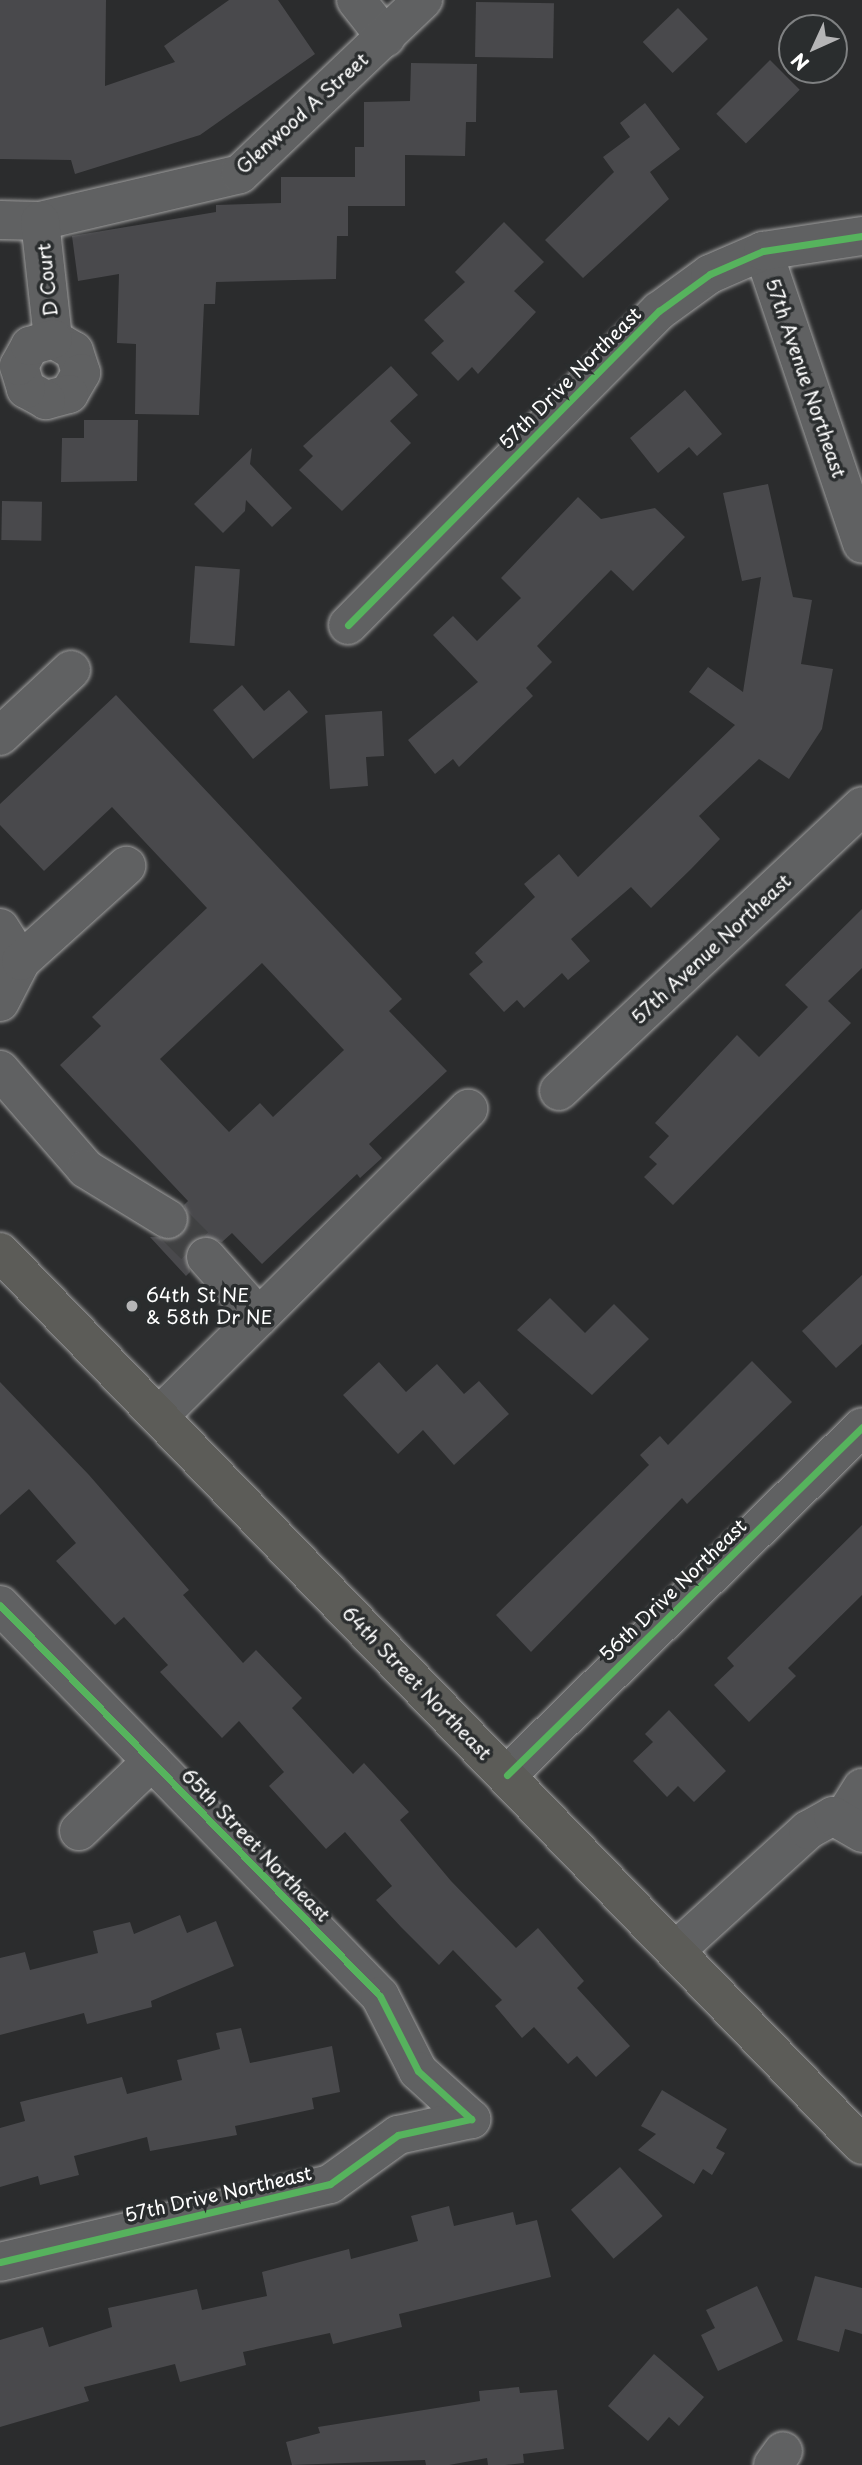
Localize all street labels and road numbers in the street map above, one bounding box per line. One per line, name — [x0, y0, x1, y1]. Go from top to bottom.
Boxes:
street label: Glenwood A Street — [231, 47, 373, 179]
street label: D Court — [32, 242, 62, 318]
street label: 57th Avenue Northeast — [761, 275, 851, 481]
street label: 57th Drive Northeast — [493, 301, 647, 455]
street label: 57th Avenue Northeast — [626, 869, 796, 1029]
street label: 56th Drive Northeast — [594, 1513, 752, 1667]
street label: 64th Street Northeast — [338, 1602, 496, 1764]
street label: 65th Street Northeast — [177, 1764, 335, 1926]
street label: 57th Drive Northeast — [121, 2161, 315, 2227]

